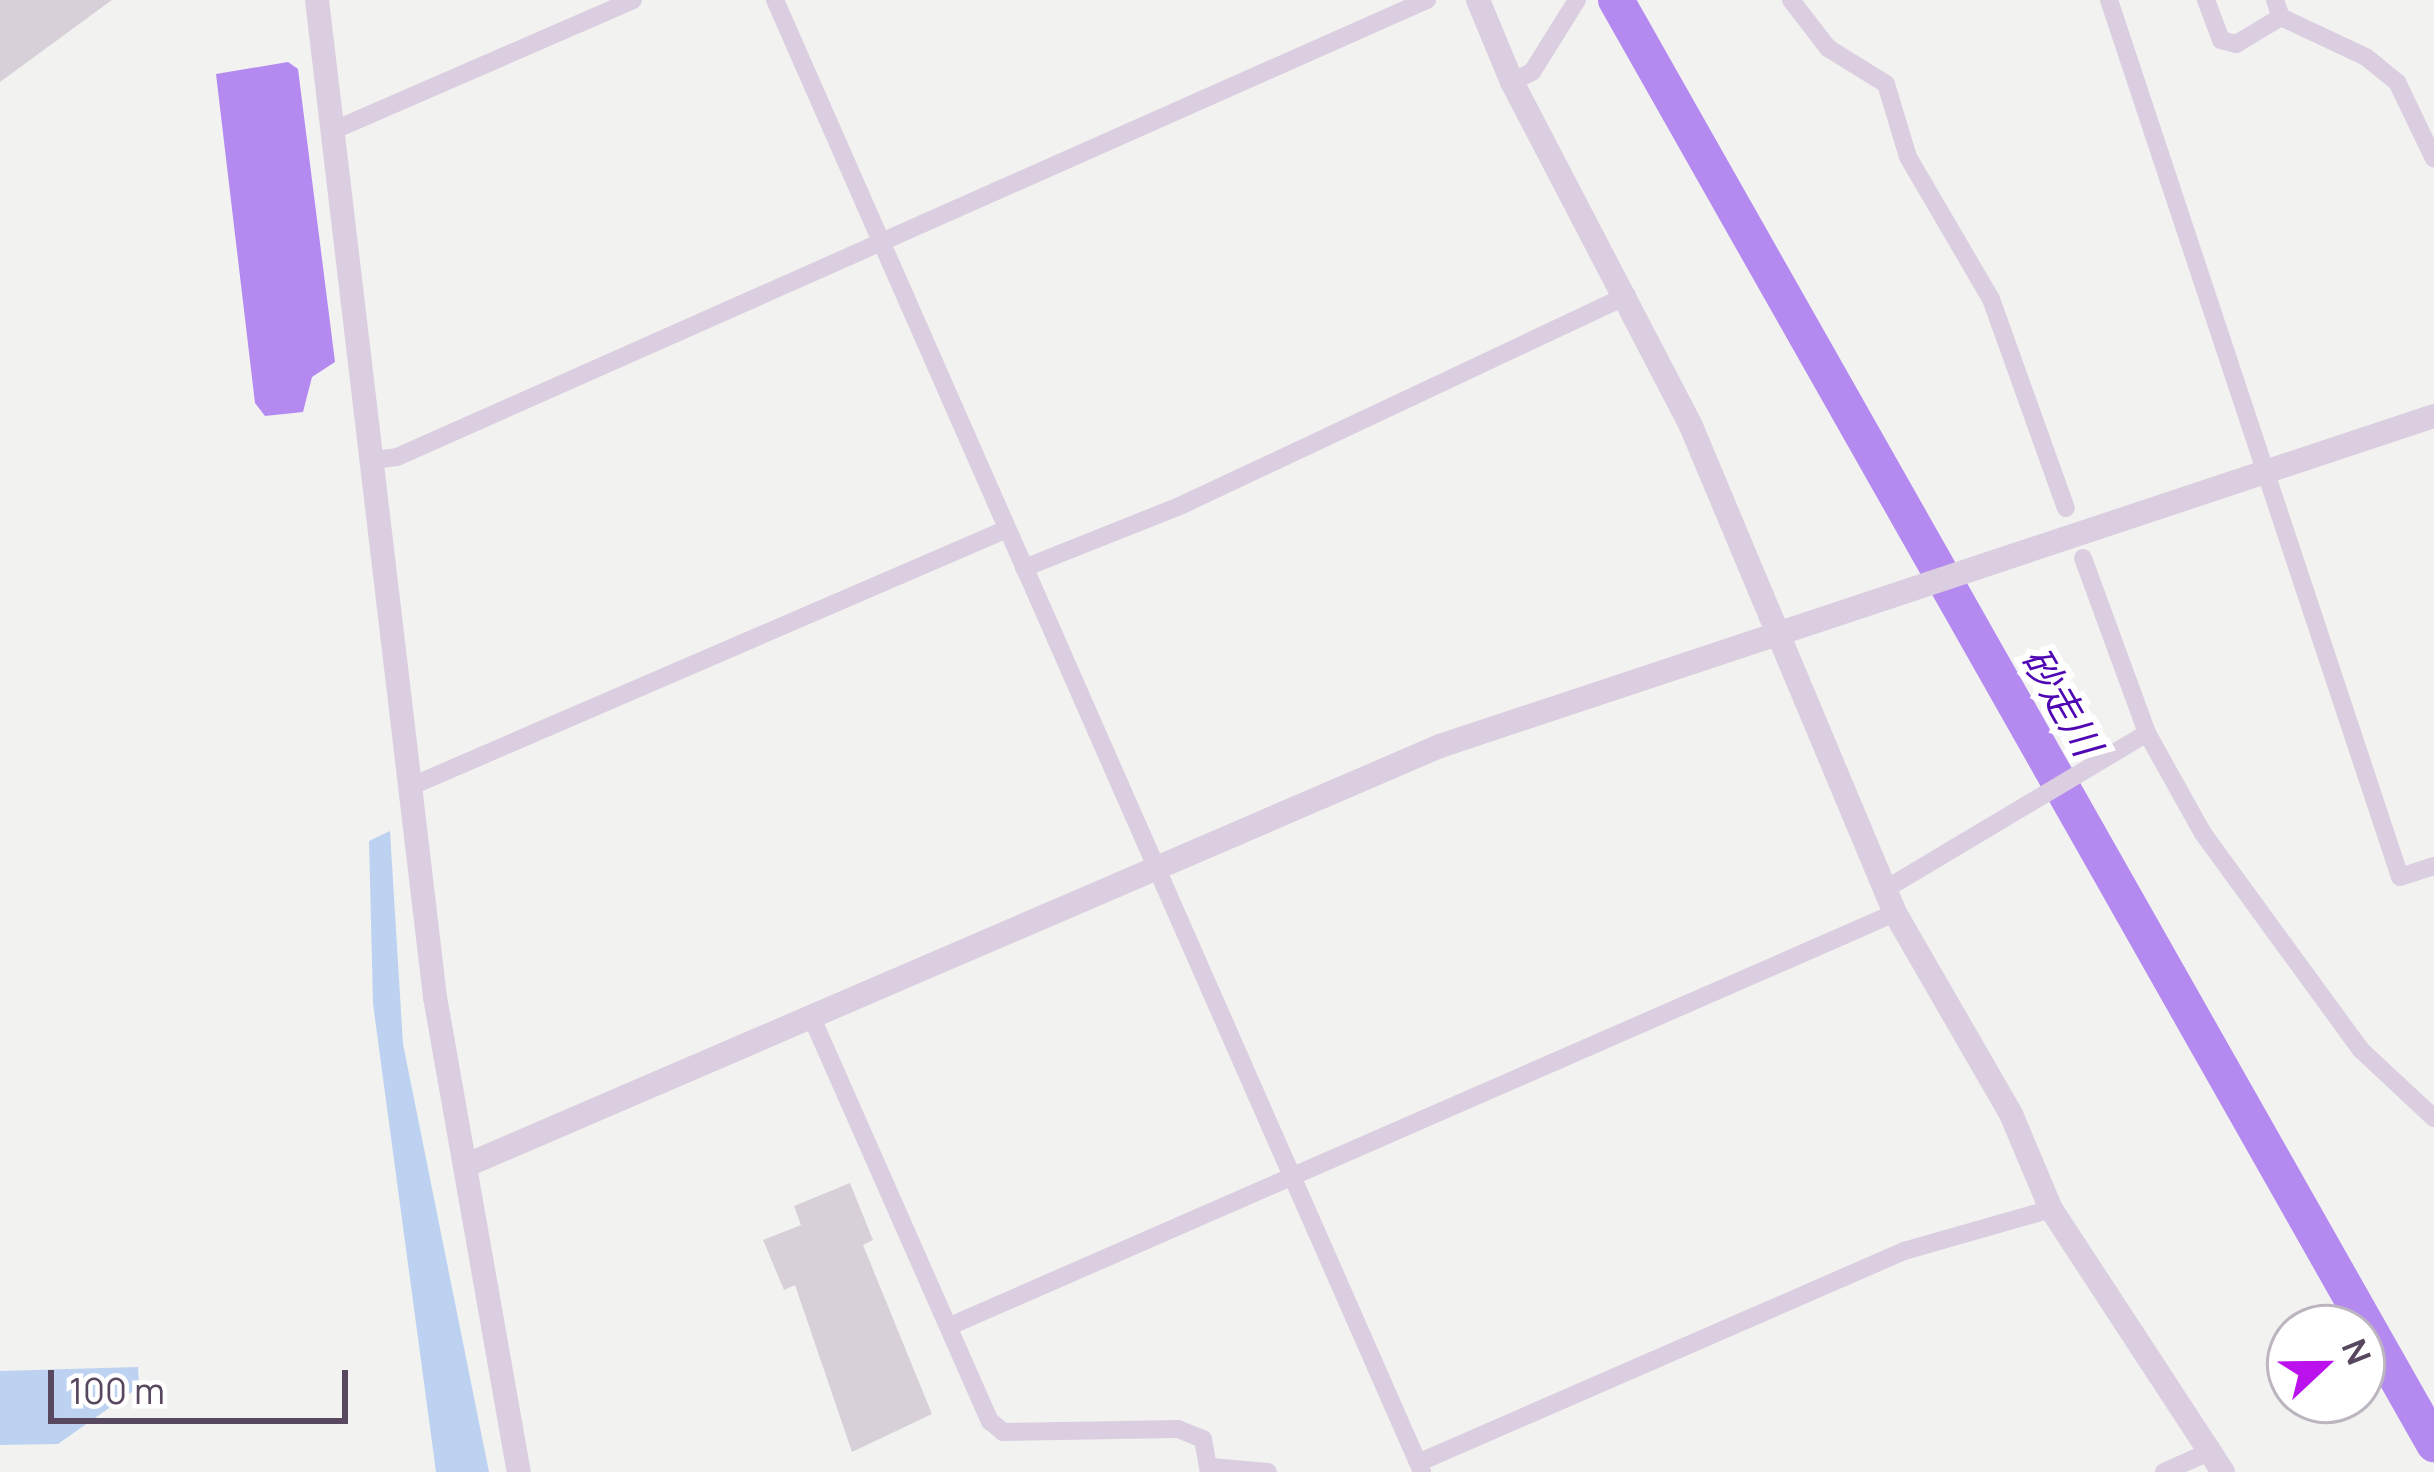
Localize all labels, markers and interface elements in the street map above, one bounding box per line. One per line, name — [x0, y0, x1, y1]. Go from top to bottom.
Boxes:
water label: 砂走川 — [2012, 639, 2112, 763]
north arrow — [2266, 1304, 2386, 1424]
text: N — [2332, 1332, 2382, 1371]
scale bar — [54, 1346, 354, 1420]
text: 100 m — [69, 1366, 165, 1415]

